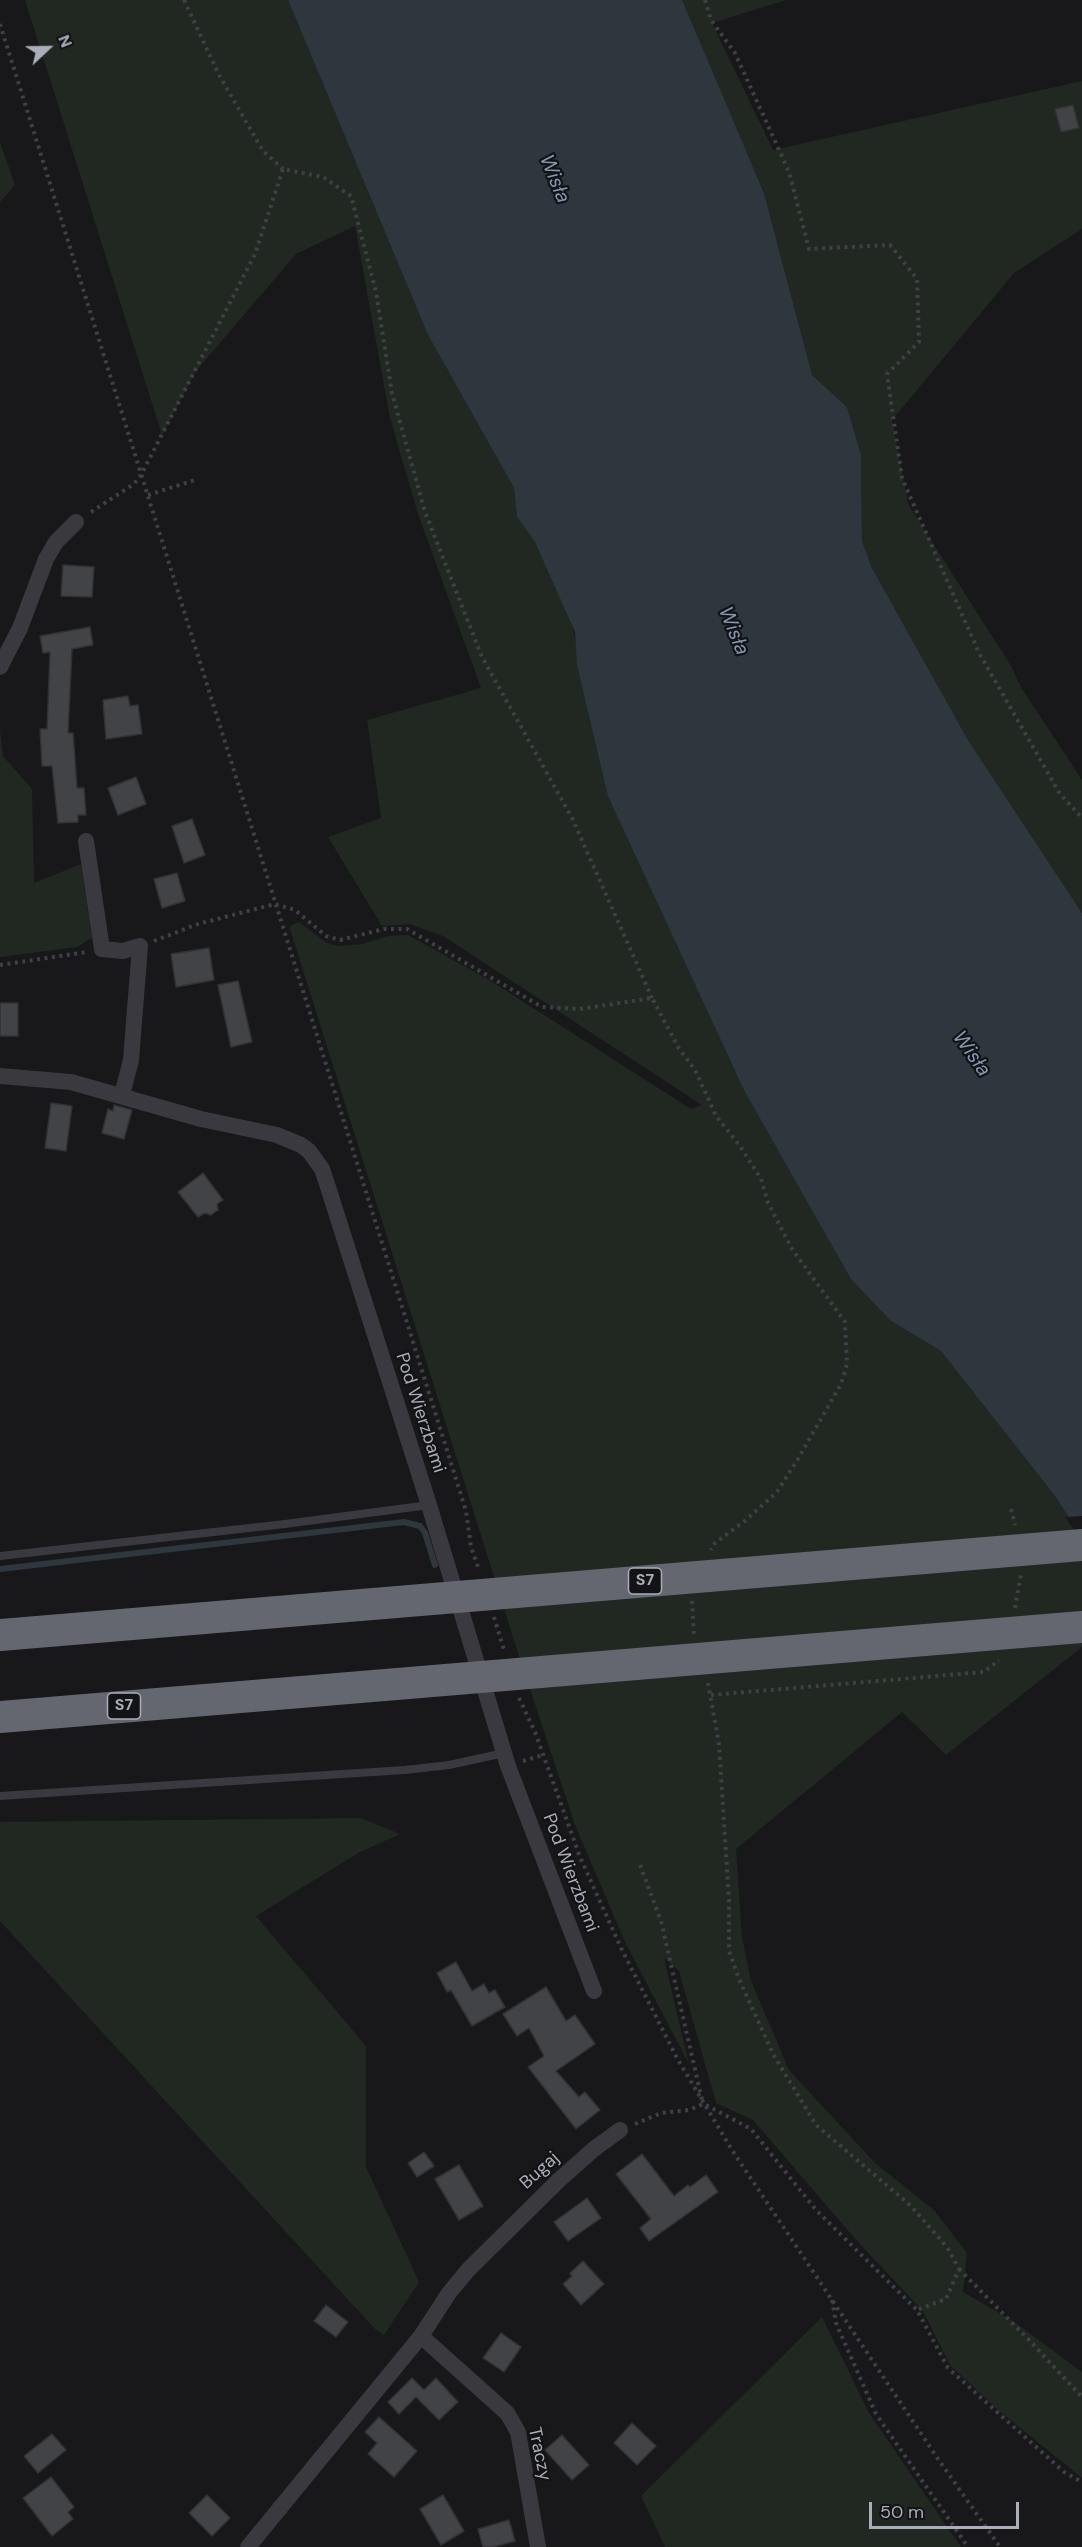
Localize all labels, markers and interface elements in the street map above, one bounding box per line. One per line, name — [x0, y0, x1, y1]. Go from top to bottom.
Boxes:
north arrow — [18, 18, 78, 78]
text: N — [53, 32, 77, 50]
water label: Wisła — [533, 151, 575, 207]
water label: Wisła — [712, 603, 754, 659]
water label: Wisła — [947, 1027, 995, 1081]
street label: Pod Wierzbami — [390, 1350, 450, 1476]
road number: S7 — [628, 1568, 662, 1594]
road number: S7 — [108, 1693, 140, 1719]
street label: Pod Wierzbami — [538, 1811, 602, 1935]
street label: Bugaj — [516, 2148, 564, 2194]
street label: Traczy — [523, 2425, 555, 2483]
scale bar — [872, 2490, 1022, 2528]
text: 50 m — [880, 2500, 924, 2524]

